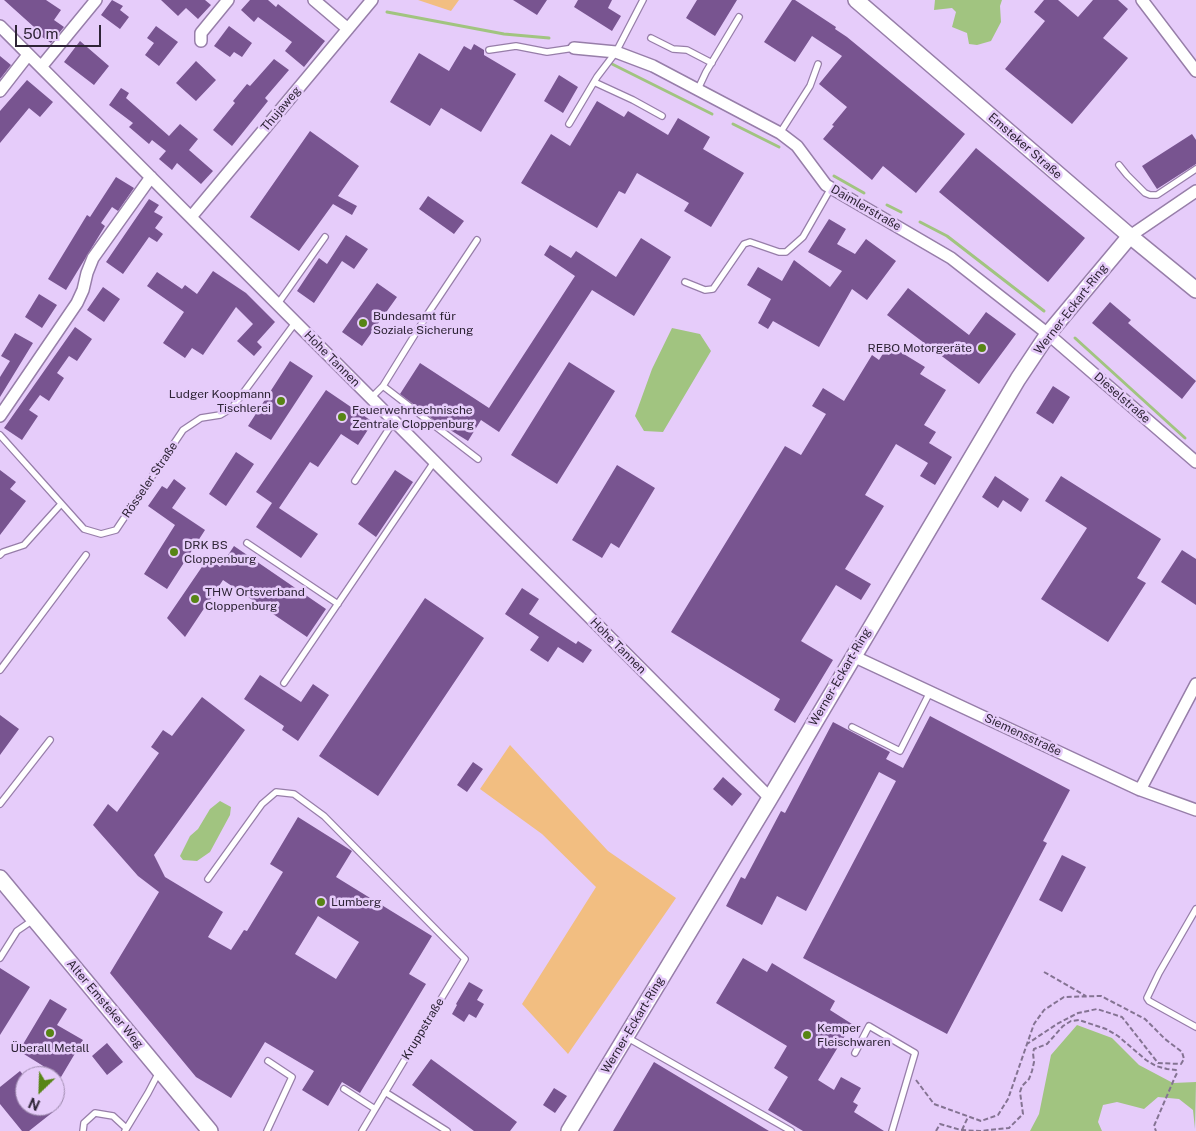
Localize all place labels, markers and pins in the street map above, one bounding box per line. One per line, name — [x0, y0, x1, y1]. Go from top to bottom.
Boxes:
place label: Bundesamt für Soziale Sicherung — [373, 309, 473, 337]
marker: Bundesamt für Soziale Sicherung — [357, 317, 369, 329]
place label: REBO Motorgeräte — [868, 341, 972, 355]
marker: REBO Motorgeräte — [976, 342, 988, 354]
place label: Ludger Koopmann Tischlerei — [169, 387, 271, 415]
marker: Ludger Koopmann Tischlerei — [275, 395, 287, 407]
place label: Feuerwehrtechnische Zentrale Cloppenburg — [352, 403, 474, 431]
marker: Feuerwehrtechnische Zentrale Cloppenburg — [336, 411, 348, 423]
place label: DRK BS Cloppenburg — [184, 538, 257, 566]
marker: DRK BS Cloppenburg — [168, 546, 180, 558]
place label: THW Ortsverband Cloppenburg — [205, 585, 305, 613]
marker: THW Ortsverband Cloppenburg — [189, 593, 201, 605]
place label: Lumberg — [331, 895, 381, 909]
marker: Lumberg — [315, 896, 327, 908]
place label: Kemper Fleischwaren — [817, 1021, 891, 1049]
marker: Überall Metall — [44, 1027, 56, 1039]
marker: Kemper Fleischwaren — [801, 1029, 813, 1041]
place label: Überall Metall — [11, 1041, 89, 1055]

